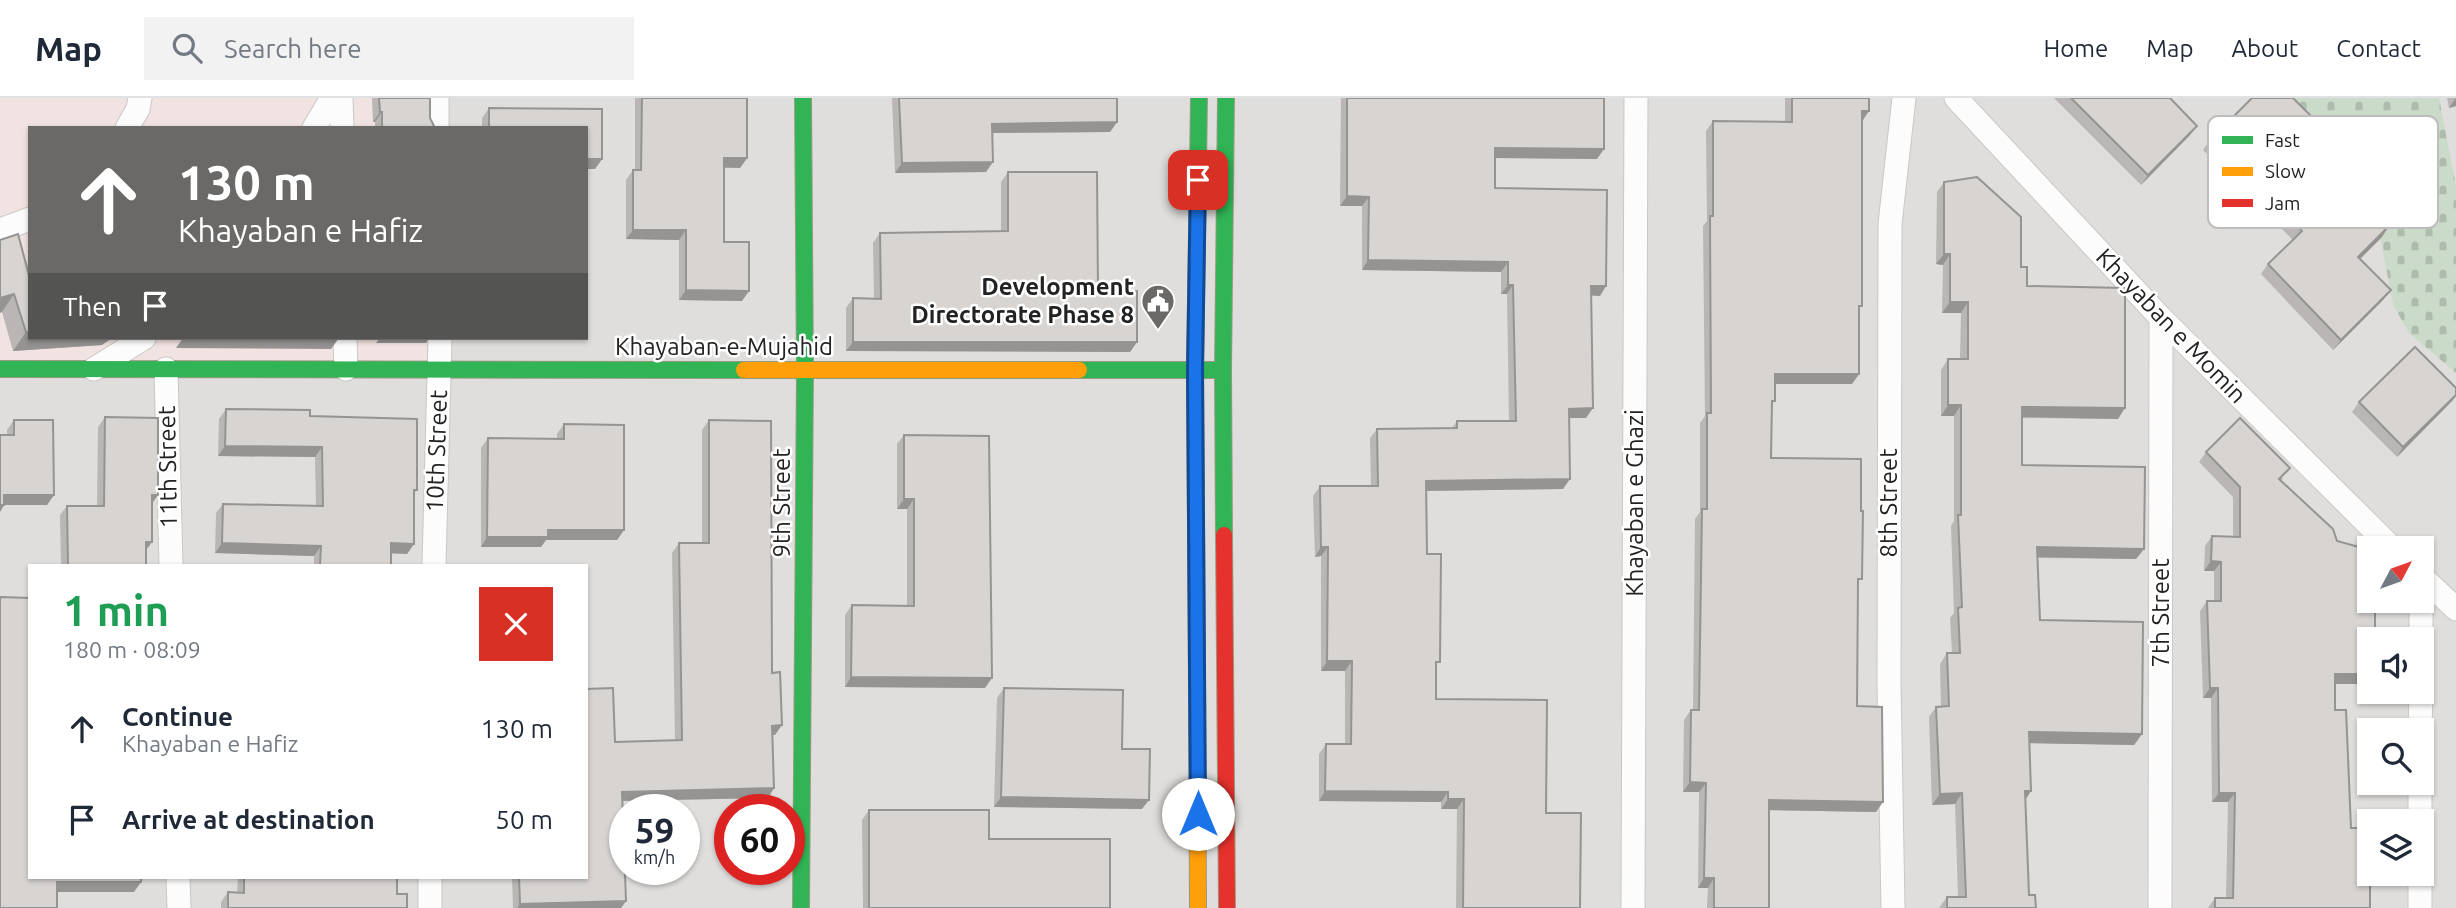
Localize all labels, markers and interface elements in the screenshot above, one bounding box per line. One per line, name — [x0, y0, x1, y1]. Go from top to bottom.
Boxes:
search box — [144, 17, 634, 80]
icon: search — [168, 29, 206, 67]
text: Map — [35, 30, 102, 67]
text: Search here — [224, 34, 362, 63]
text: Home — [2043, 35, 2108, 62]
text: Map — [2146, 35, 2193, 62]
text: About — [2231, 35, 2298, 62]
text: Contact — [2336, 35, 2421, 62]
legend — [2208, 116, 2438, 228]
text: Fast — [2265, 129, 2300, 151]
pin — [1168, 150, 1228, 210]
icon: ahead — [63, 154, 154, 245]
text: 130 m — [178, 154, 315, 209]
text: Slow — [2265, 160, 2306, 182]
icon: arrive — [1179, 161, 1217, 199]
text: Jam — [2265, 192, 2301, 214]
text: Khayaban e Hafiz — [178, 212, 423, 248]
street label: Khayaban e Momin — [2091, 243, 2252, 408]
place label: Development Directorate Phase 8 — [911, 273, 1134, 328]
public building icon: Development Directorate Phase 8 — [1139, 282, 1177, 331]
icon: arrive — [136, 287, 174, 325]
text: Then — [63, 292, 122, 321]
street label: Khayaban-e-Mujahid — [615, 333, 833, 360]
street label: 10th Street — [421, 389, 452, 513]
street label: 11th Street — [153, 405, 182, 529]
street label: Khayaban e Ghazi — [1621, 409, 1648, 597]
street label: 9th Street — [768, 448, 795, 558]
street label: 8th Street — [1875, 448, 1902, 558]
north arrow — [2357, 536, 2434, 612]
map controls — [2357, 536, 2434, 886]
street label: 7th Street — [2147, 558, 2174, 668]
text: 1 min — [63, 587, 169, 634]
button: close — [479, 587, 553, 661]
button: sound — [2357, 627, 2434, 704]
text: 180 m · 08:09 — [63, 637, 201, 662]
text: Continue — [122, 702, 233, 731]
icon: ahead — [63, 710, 101, 748]
text: 130 m — [481, 714, 553, 743]
button: search — [2357, 718, 2434, 795]
text: Khayaban e Hafiz — [122, 731, 298, 756]
position arrow — [1161, 777, 1235, 851]
speed limit sign: 60 — [714, 794, 805, 885]
icon: arrive — [63, 801, 101, 839]
text: Arrive at destination — [122, 805, 375, 834]
text: 50 m — [495, 805, 553, 834]
button: layers — [2357, 809, 2434, 886]
text: 59 — [635, 810, 674, 850]
text: km/h — [634, 847, 675, 867]

